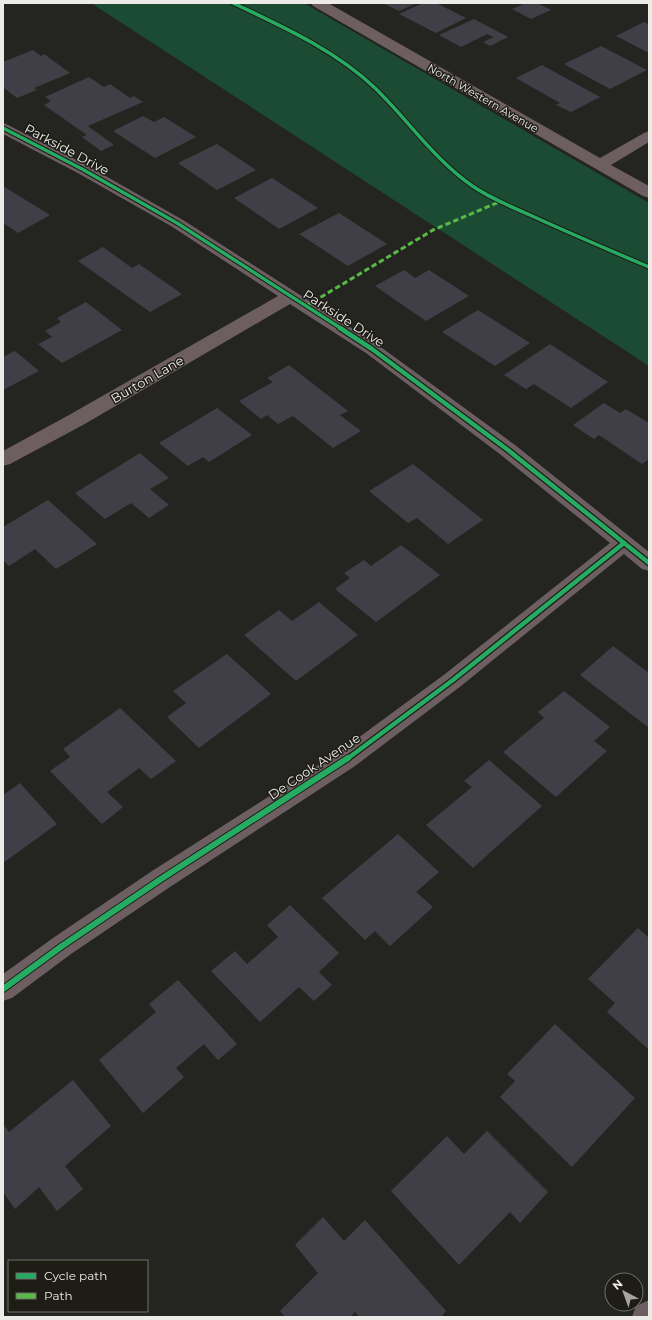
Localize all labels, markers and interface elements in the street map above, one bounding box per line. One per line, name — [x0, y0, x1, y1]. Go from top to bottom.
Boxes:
street label: North Western Avenue — [425, 60, 541, 136]
street label: Parkside Drive — [22, 120, 112, 178]
street label: Parkside Drive — [300, 286, 388, 350]
street label: Burton Lane — [108, 352, 186, 406]
street label: De Cook Avenue — [265, 729, 363, 803]
legend — [8, 1260, 148, 1312]
text: Cycle path — [44, 1268, 107, 1283]
north arrow — [604, 1272, 644, 1312]
text: N — [609, 1276, 625, 1293]
text: Path — [44, 1288, 73, 1303]

